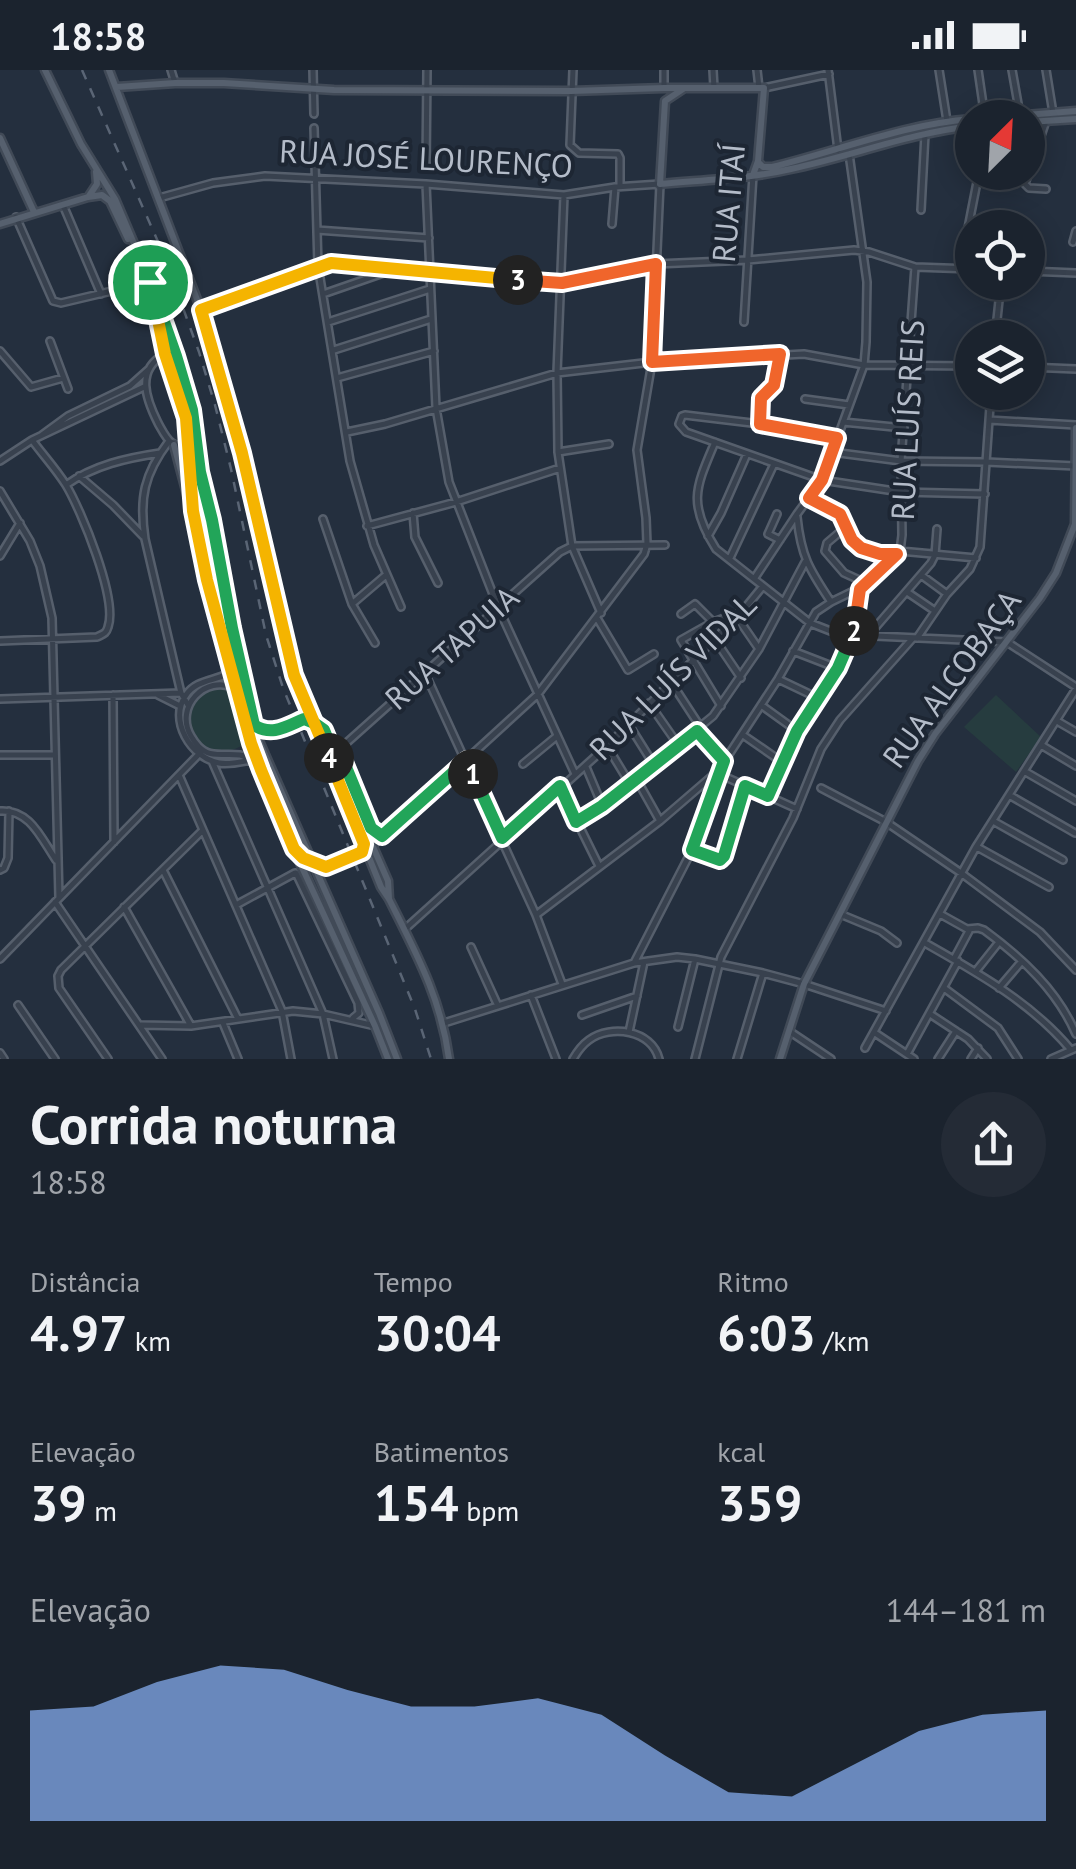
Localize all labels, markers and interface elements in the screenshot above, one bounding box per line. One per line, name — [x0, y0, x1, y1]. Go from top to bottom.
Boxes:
text: 18:58 — [50, 11, 146, 60]
north arrow — [955, 100, 1045, 190]
map controls — [955, 100, 1045, 410]
street label: RUA JOSÉ LOURENÇO — [278, 129, 574, 187]
street label: RUA ITAÍ — [702, 141, 754, 264]
button: locate — [955, 210, 1045, 300]
pin — [108, 240, 193, 325]
icon: arrive — [123, 255, 178, 310]
pin: 3 — [493, 255, 543, 305]
text: 3 — [510, 261, 526, 298]
street label: RUA LUÍS REIS — [881, 319, 933, 521]
button: layers — [955, 320, 1045, 410]
street label: RUA TAPUIA — [376, 576, 527, 718]
street label: RUA ALCOBAÇA — [872, 581, 1030, 776]
street label: RUA LUÍS VIDAL — [580, 584, 765, 769]
pin: 2 — [829, 606, 879, 656]
text: 2 — [846, 612, 862, 649]
pin: 4 — [304, 733, 354, 783]
text: 4 — [321, 739, 337, 776]
pin: 1 — [448, 749, 498, 799]
text: 1 — [465, 755, 481, 792]
text: Corrida noturna — [30, 1088, 397, 1159]
button: share — [941, 1092, 1046, 1197]
text: 18:58 — [30, 1161, 107, 1203]
text: Distância — [30, 1263, 140, 1300]
text: Tempo — [374, 1263, 453, 1300]
text: Ritmo — [717, 1263, 789, 1300]
text: 4.97 — [30, 1300, 127, 1365]
text: 30:04 — [374, 1300, 501, 1365]
text: 6:03 — [717, 1300, 816, 1365]
text: km — [127, 1322, 171, 1359]
text: /km — [816, 1322, 869, 1359]
text: Elevação — [30, 1433, 136, 1470]
text: Batimentos — [374, 1433, 509, 1470]
text: kcal — [717, 1433, 765, 1470]
text: 39 — [30, 1470, 87, 1535]
text: 154 — [374, 1470, 459, 1535]
text: 359 — [717, 1470, 802, 1535]
text: m — [87, 1492, 117, 1529]
text: bpm — [459, 1492, 519, 1529]
text: Elevação — [30, 1589, 151, 1631]
text: 144–181 m — [886, 1589, 1046, 1631]

